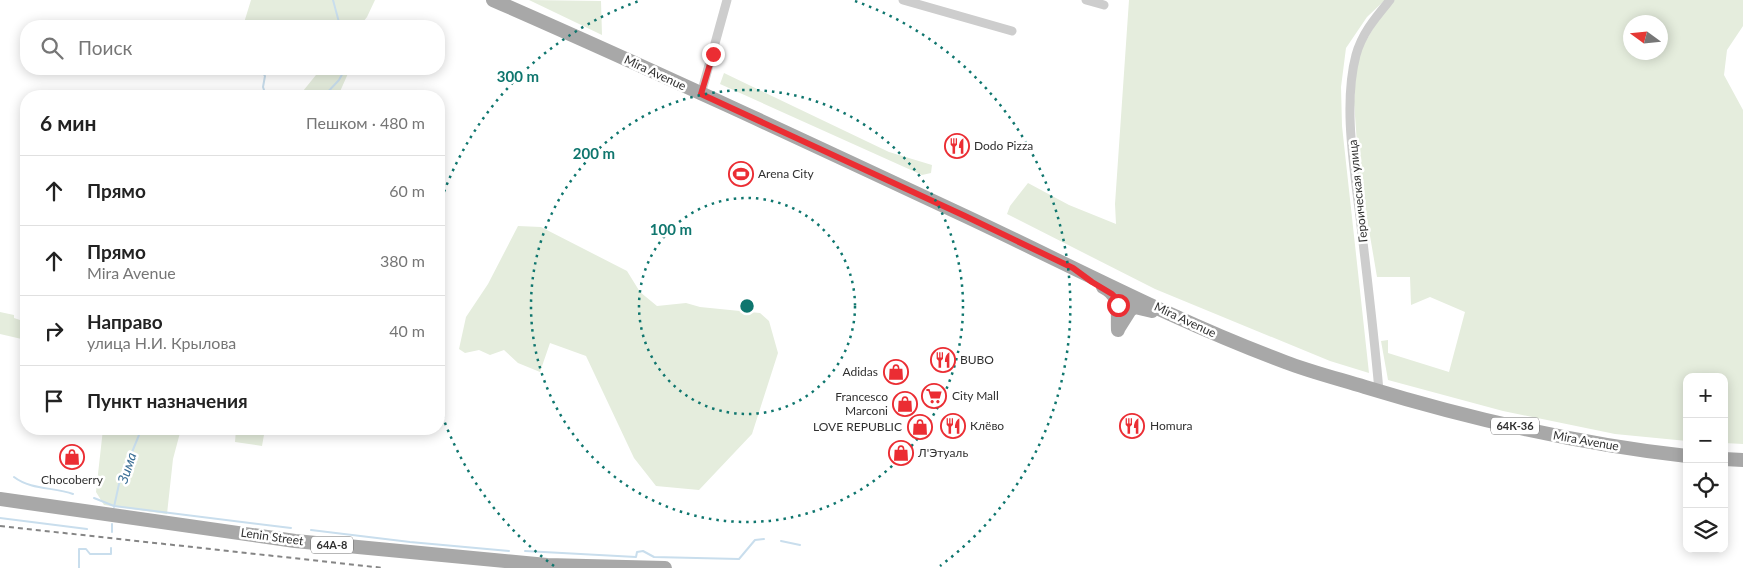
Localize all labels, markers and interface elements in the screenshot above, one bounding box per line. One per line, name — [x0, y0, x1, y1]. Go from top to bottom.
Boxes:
north arrow — [1623, 15, 1668, 60]
search box — [20, 20, 445, 75]
icon: search — [38, 34, 66, 62]
text: Поиск — [78, 36, 132, 59]
route end — [702, 43, 725, 66]
street label: Mira Avenue — [622, 52, 689, 93]
text: 300 m — [497, 67, 539, 85]
text: 6 мин — [40, 110, 97, 135]
text: Пешком · 480 m — [306, 113, 425, 132]
restaurant icon: Dodo Pizza — [944, 133, 970, 159]
place label: Dodo Pizza — [974, 138, 1033, 153]
street label: Героическая улица — [1345, 139, 1370, 243]
text: 200 m — [573, 144, 615, 162]
sports icon: Arena City — [728, 161, 754, 187]
place label: Arena City — [758, 166, 814, 181]
icon: ahead — [40, 177, 68, 205]
text: Прямо — [87, 179, 146, 202]
text: 60 m — [389, 181, 425, 200]
text: 100 m — [650, 220, 692, 238]
text: Прямо — [87, 240, 146, 263]
icon: ahead — [40, 247, 68, 275]
text: 380 m — [380, 251, 425, 270]
text: Mira Avenue — [87, 263, 176, 282]
route start — [1107, 294, 1130, 317]
centre of rings — [738, 297, 756, 315]
street label: Mira Avenue — [1152, 299, 1219, 340]
text: Направо — [87, 310, 163, 333]
icon: right — [40, 317, 68, 345]
text: 40 m — [389, 321, 425, 340]
text: улица Н.И. Крылова — [87, 333, 236, 352]
restaurant icon: BUBO — [930, 347, 956, 373]
place label: BUBO — [960, 352, 994, 367]
shop icon: Adidas — [883, 359, 909, 385]
place label: Adidas — [843, 364, 878, 379]
map controls — [1683, 373, 1728, 553]
button: + — [1683, 373, 1728, 418]
supermarket icon: City Mall — [921, 383, 947, 409]
icon: arrive — [40, 387, 68, 415]
place label: City Mall — [952, 388, 999, 403]
text: Пункт назначения — [87, 389, 248, 412]
place label: Francesco Marconi — [835, 389, 888, 418]
shop icon: Francesco Marconi — [892, 391, 918, 417]
restaurant icon: Клёво — [940, 413, 966, 439]
restaurant icon: Homura — [1119, 413, 1145, 439]
shop icon: LOVE REPUBLIC — [907, 414, 933, 440]
place label: Клёво — [970, 418, 1004, 433]
place label: Homura — [1150, 418, 1193, 433]
road number: 64К-36 — [1491, 418, 1539, 434]
button: − — [1683, 418, 1728, 463]
place label: LOVE REPUBLIC — [813, 419, 902, 434]
street label: Mira Avenue — [1552, 427, 1620, 454]
shop icon: Л'Этуаль — [888, 440, 914, 466]
shop icon: Chocoberry — [59, 444, 85, 470]
place label: Л'Этуаль — [917, 445, 968, 460]
water label: Зима — [113, 450, 140, 486]
button: locate — [1683, 463, 1728, 508]
place label: Chocoberry — [41, 472, 104, 487]
button: layers — [1683, 508, 1728, 553]
street label: Lenin Street — [240, 525, 305, 548]
road number: 64А-8 — [311, 536, 353, 554]

